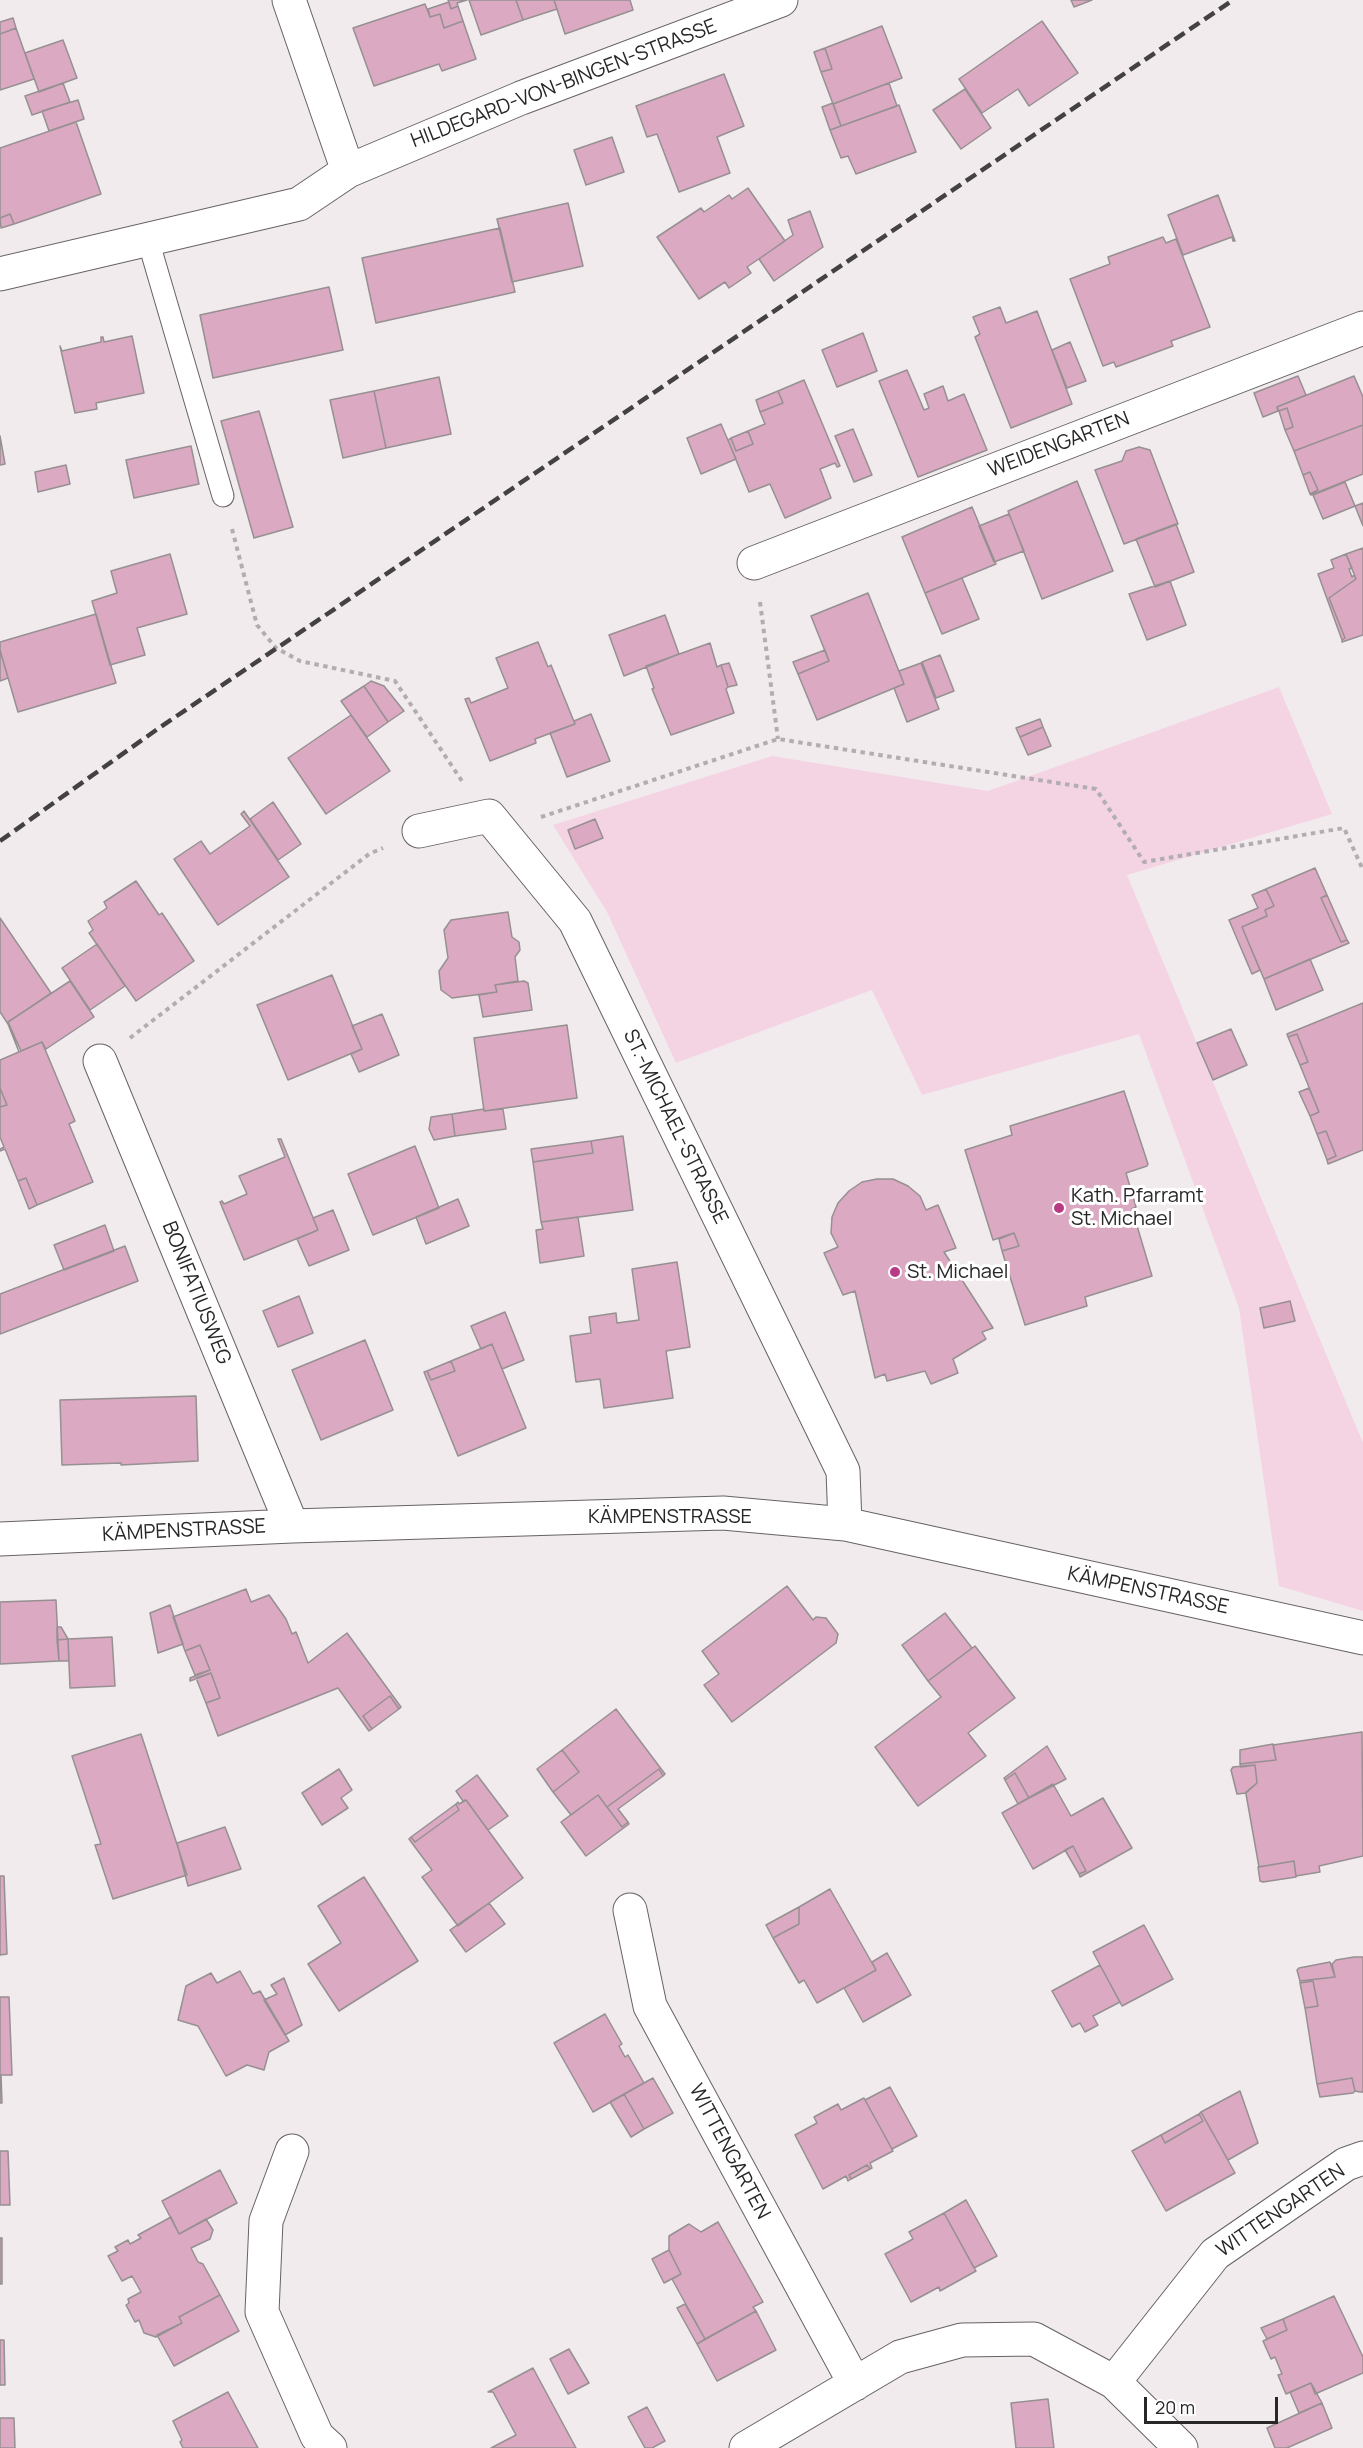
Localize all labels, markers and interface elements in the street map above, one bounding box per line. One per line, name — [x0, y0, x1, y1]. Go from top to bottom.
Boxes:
street label: HILDEGARD-VON-BINGEN-STRASSE — [408, 14, 720, 154]
street label: WEIDENGARTEN — [985, 407, 1133, 483]
street label: ST.-MICHAEL-STRASSE — [617, 1026, 733, 1228]
place label: Kath. Pfarramt St. Michael — [1071, 1184, 1204, 1231]
marker: Kath. Pfarramt St. Michael — [1052, 1201, 1066, 1215]
street label: BONIFATIUSWEG — [156, 1218, 236, 1368]
place label: St. Michael — [907, 1260, 1008, 1284]
marker: St. Michael — [888, 1265, 902, 1279]
street label: KÄMPENSTRASSE — [588, 1505, 752, 1529]
street label: KÄMPENSTRASSE — [101, 1515, 267, 1547]
street label: KÄMPENSTRASSE — [1065, 1562, 1231, 1620]
street label: WITTENGARTEN — [683, 2080, 775, 2224]
street label: WITTENGARTEN — [1212, 2159, 1350, 2263]
scale bar — [1147, 2385, 1280, 2423]
text: 20 m — [1155, 2395, 1195, 2419]

